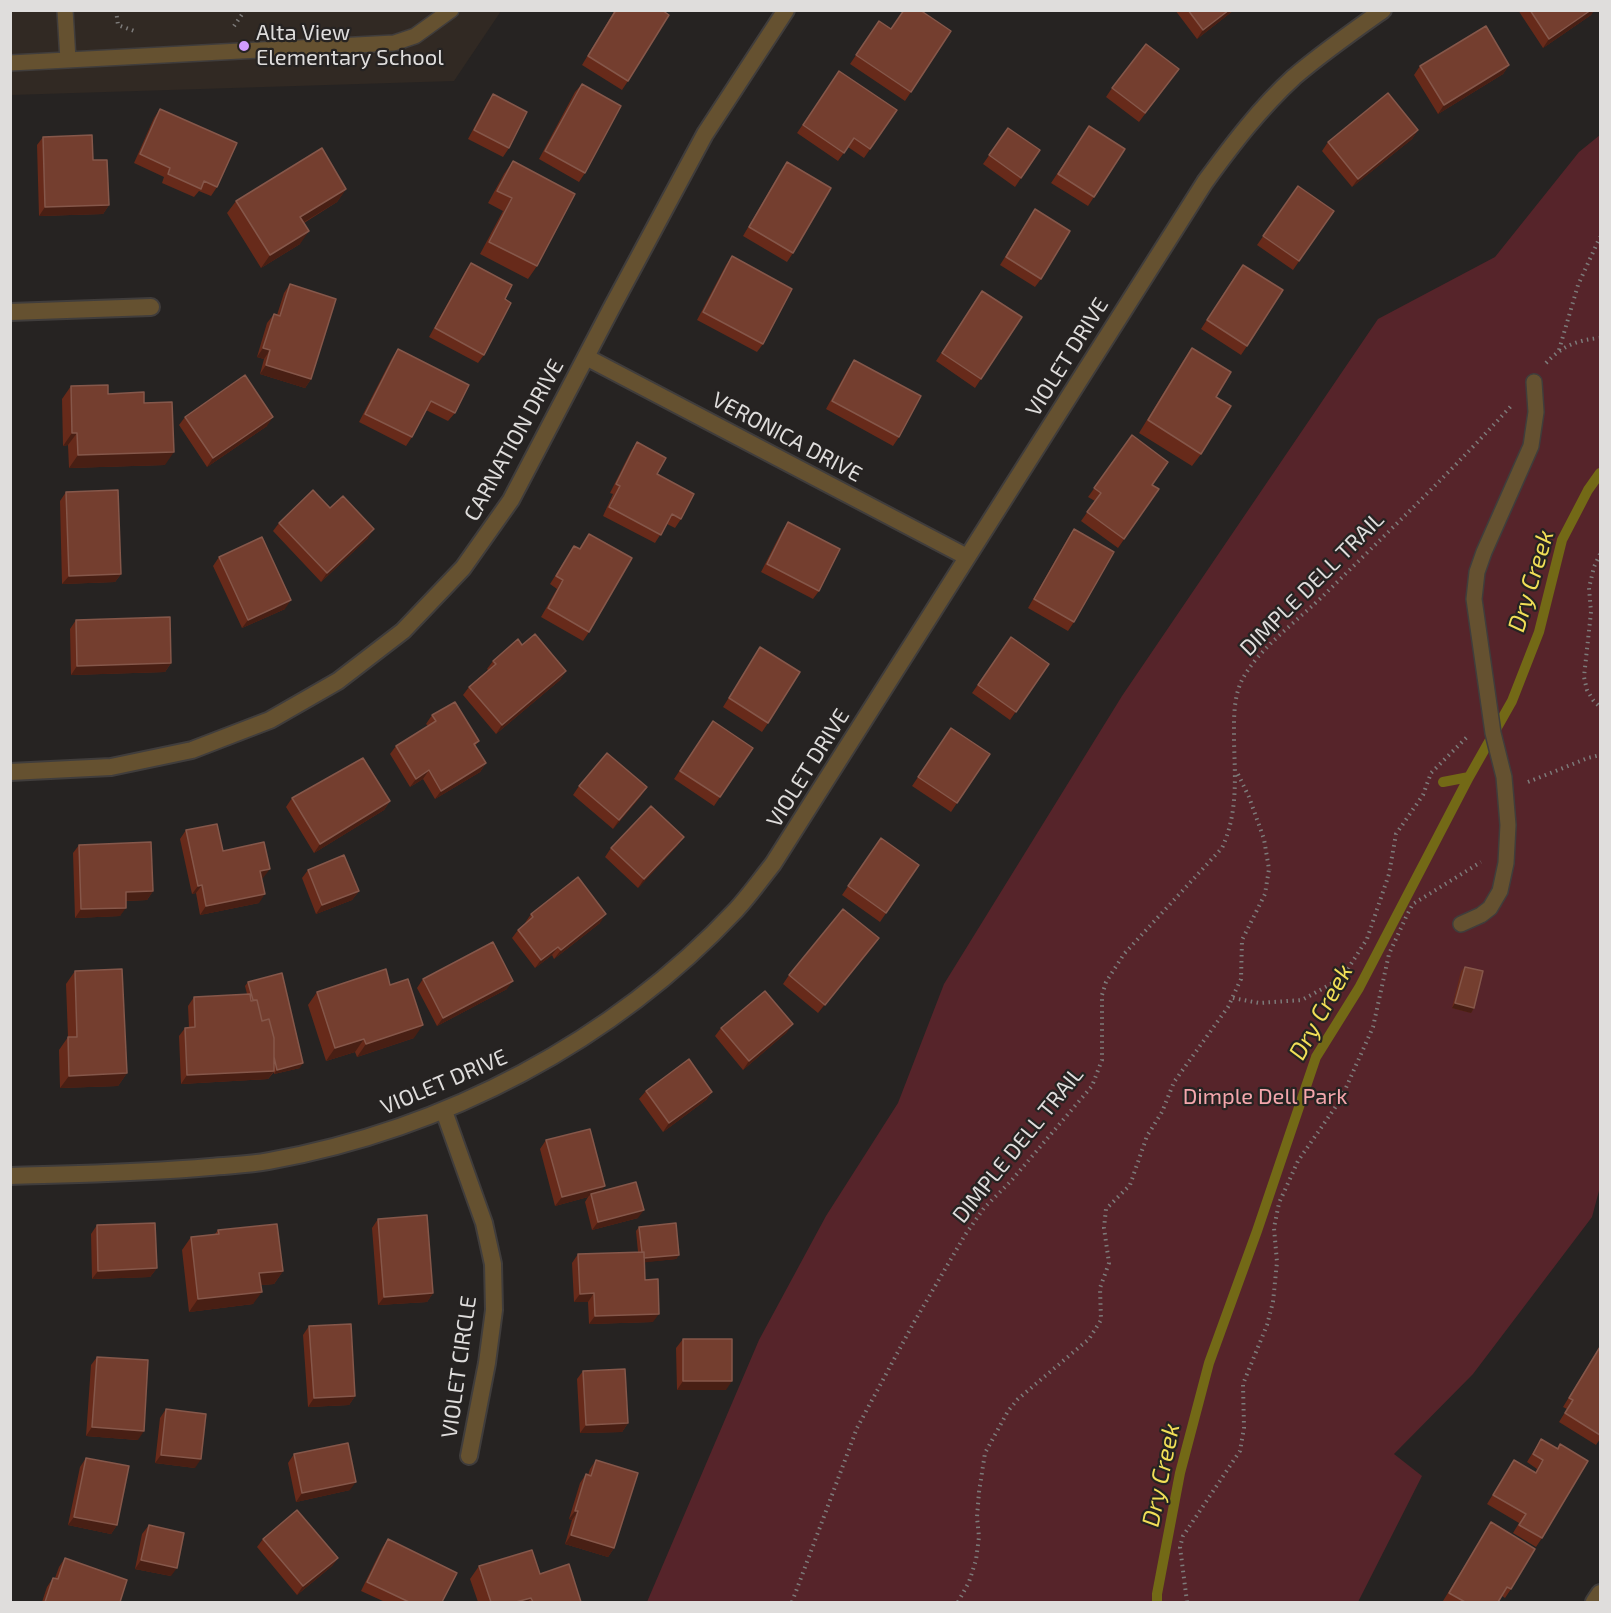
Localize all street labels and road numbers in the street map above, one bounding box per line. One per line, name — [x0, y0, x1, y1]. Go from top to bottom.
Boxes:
street label: VIOLET DRIVE — [1020, 293, 1114, 421]
street label: CARNATION DRIVE — [459, 354, 569, 526]
street label: VERONICA DRIVE — [707, 386, 867, 488]
street label: DIMPLE DELL TRAIL — [1235, 507, 1389, 661]
street label: VIOLET DRIVE — [761, 704, 855, 832]
street label: VIOLET DRIVE — [377, 1044, 511, 1120]
street label: DIMPLE DELL TRAIL — [947, 1062, 1089, 1228]
street label: VIOLET CIRCLE — [436, 1294, 482, 1440]

